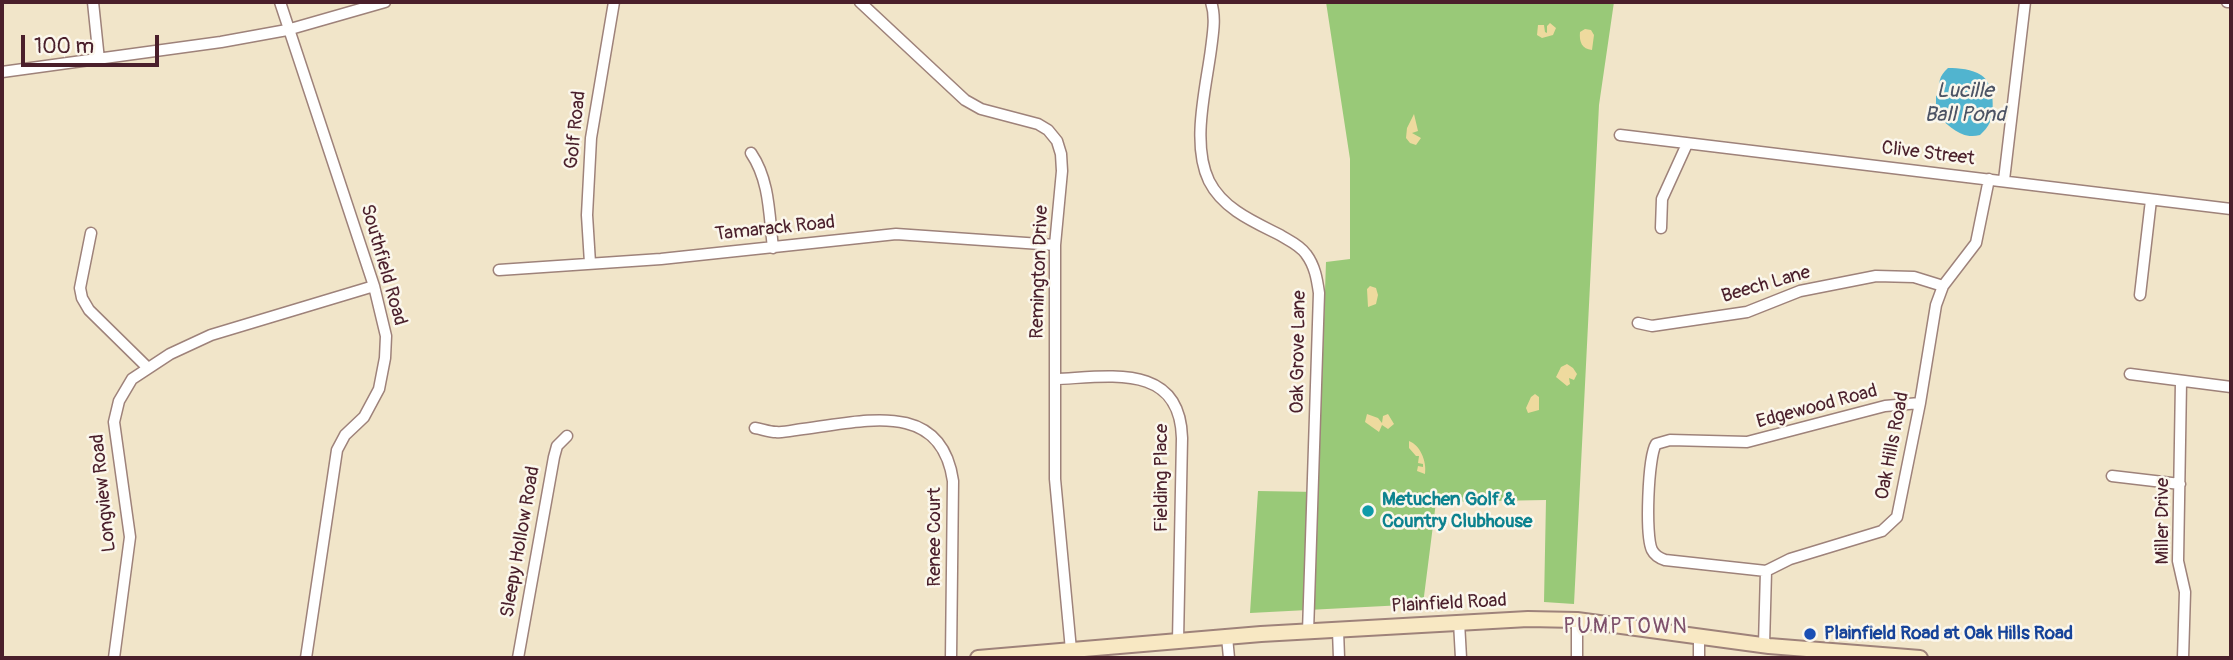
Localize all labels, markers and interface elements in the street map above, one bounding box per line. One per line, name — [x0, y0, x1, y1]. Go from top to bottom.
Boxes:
scale bar — [24, 21, 163, 65]
text: 100 m — [34, 33, 94, 60]
water label: Lucille Ball Pond — [1924, 79, 2006, 129]
street label: Golf Road — [561, 90, 591, 170]
street label: Clive Street — [1880, 137, 1976, 171]
street label: Southfield Road — [355, 202, 411, 328]
street label: Remington Drive — [1026, 205, 1054, 339]
street label: Tamarack Road — [714, 211, 836, 247]
street label: Beech Lane — [1719, 261, 1813, 309]
street label: Oak Grove Lane — [1287, 290, 1311, 414]
street label: Edgewood Road — [1754, 380, 1880, 434]
street label: Oak Hills Road — [1871, 390, 1915, 502]
street label: Fielding Place — [1151, 424, 1173, 532]
street label: Longview Road — [86, 433, 122, 553]
street label: Sleepy Hollow Road — [496, 465, 546, 619]
street label: Miller Drive — [2152, 478, 2174, 564]
street label: Renee Court — [924, 487, 946, 587]
place label: Metuchen Golf & Country Clubhouse — [1382, 489, 1532, 533]
marker: Metuchen Golf & Country Clubhouse — [1360, 503, 1376, 519]
street label: Plainfield Road — [1391, 590, 1507, 618]
district label: PUMPTOWN — [1564, 615, 1688, 641]
place label: Plainfield Road at Oak Hills Road — [1824, 623, 2073, 645]
marker: Plainfield Road at Oak Hills Road — [1802, 626, 1818, 642]

